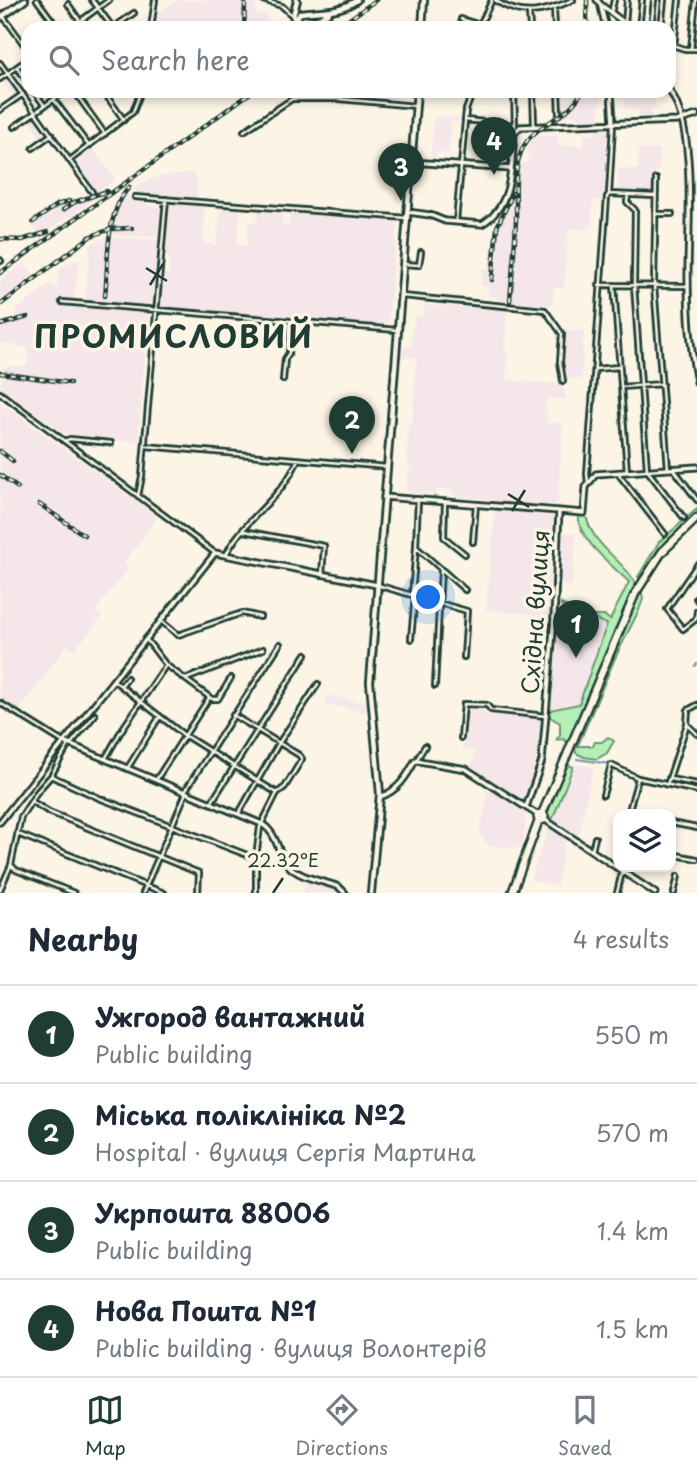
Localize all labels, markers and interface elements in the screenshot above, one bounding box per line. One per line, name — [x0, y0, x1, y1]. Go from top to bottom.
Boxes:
search box — [21, 21, 676, 98]
text: Search here — [101, 40, 250, 79]
icon: search — [45, 41, 83, 79]
pin: 4 — [471, 117, 517, 175]
pin: 3 — [378, 143, 424, 201]
district label: ПРОМИСЛОВИЙ — [34, 313, 314, 358]
pin: 2 — [329, 396, 375, 454]
street label: Східна вулиця — [511, 528, 558, 695]
your location — [411, 580, 445, 614]
pin: 1 — [553, 600, 599, 658]
map controls — [613, 809, 676, 872]
button: layers — [613, 809, 676, 872]
text: 22.32°E — [247, 846, 319, 873]
text: Nearby — [28, 916, 138, 961]
text: 4 results — [573, 921, 669, 956]
text: Ужгород вантажний — [95, 997, 365, 1036]
text: 1 — [46, 1017, 57, 1052]
text: 550 m — [594, 1017, 669, 1052]
text: Public building — [95, 1036, 252, 1071]
text: Міська поліклініка №2 — [95, 1095, 406, 1134]
text: 2 — [43, 1115, 59, 1150]
text: 570 m — [596, 1115, 669, 1150]
text: Hospital · вулиця Сергія Мартина — [95, 1134, 476, 1169]
text: Укрпошта 88006 — [95, 1193, 330, 1232]
text: 3 — [43, 1213, 59, 1248]
text: 1.4 km — [597, 1213, 669, 1248]
text: Public building — [95, 1232, 252, 1267]
text: Нова Пошта №1 — [95, 1291, 317, 1330]
text: 4 — [43, 1311, 59, 1346]
text: 1.5 km — [596, 1311, 669, 1346]
text: Public building · вулиця Волонтерів — [95, 1330, 486, 1365]
tab: Map — [85, 1391, 126, 1461]
tab: Directions — [296, 1391, 388, 1461]
tab: Saved — [558, 1391, 612, 1461]

